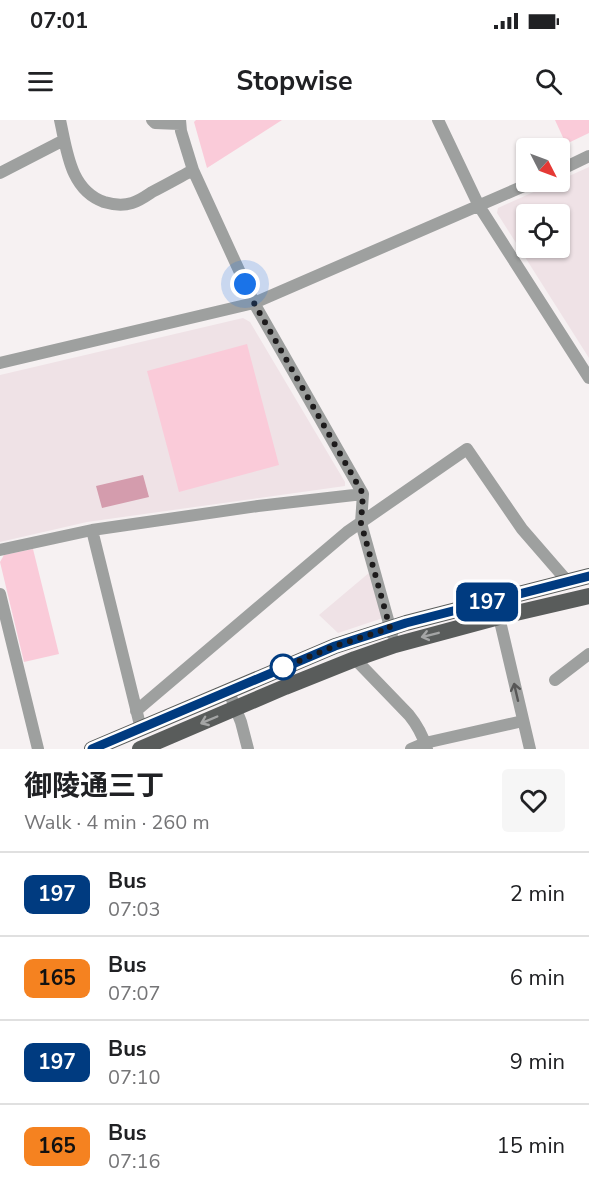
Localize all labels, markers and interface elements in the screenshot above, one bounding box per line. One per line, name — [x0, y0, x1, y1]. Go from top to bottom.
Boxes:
text: 07:01 — [30, 6, 88, 36]
text: Stopwise — [236, 63, 353, 100]
icon: menu — [24, 65, 57, 98]
icon: search — [532, 65, 565, 98]
north arrow — [516, 138, 570, 192]
map controls — [516, 138, 570, 258]
button: locate — [516, 204, 570, 258]
your location — [230, 269, 260, 299]
line badge: 197 — [452, 582, 522, 622]
text: 197 — [468, 588, 506, 616]
one-way arrow — [421, 629, 440, 641]
unlabelled marker — [270, 654, 296, 680]
one-way arrow — [510, 683, 522, 702]
one-way arrow — [201, 714, 219, 726]
text: 御陵通三丁 — [24, 767, 164, 805]
button: heart — [502, 769, 565, 832]
text: Walk · 4 min · 260 m — [24, 809, 210, 836]
text: Bus — [108, 866, 147, 896]
text: 2 min — [510, 879, 565, 909]
text: 197 — [38, 880, 76, 908]
text: 07:03 — [108, 896, 161, 923]
text: Bus — [108, 950, 147, 980]
text: 6 min — [510, 963, 565, 993]
text: 165 — [38, 964, 76, 992]
text: 07:07 — [108, 980, 161, 1007]
text: Bus — [108, 1034, 147, 1064]
text: 9 min — [510, 1047, 565, 1077]
text: 197 — [38, 1048, 76, 1076]
text: 07:10 — [108, 1064, 161, 1091]
text: Bus — [108, 1118, 147, 1148]
text: 15 min — [497, 1131, 565, 1161]
text: 165 — [38, 1132, 76, 1160]
text: 07:16 — [108, 1148, 161, 1175]

